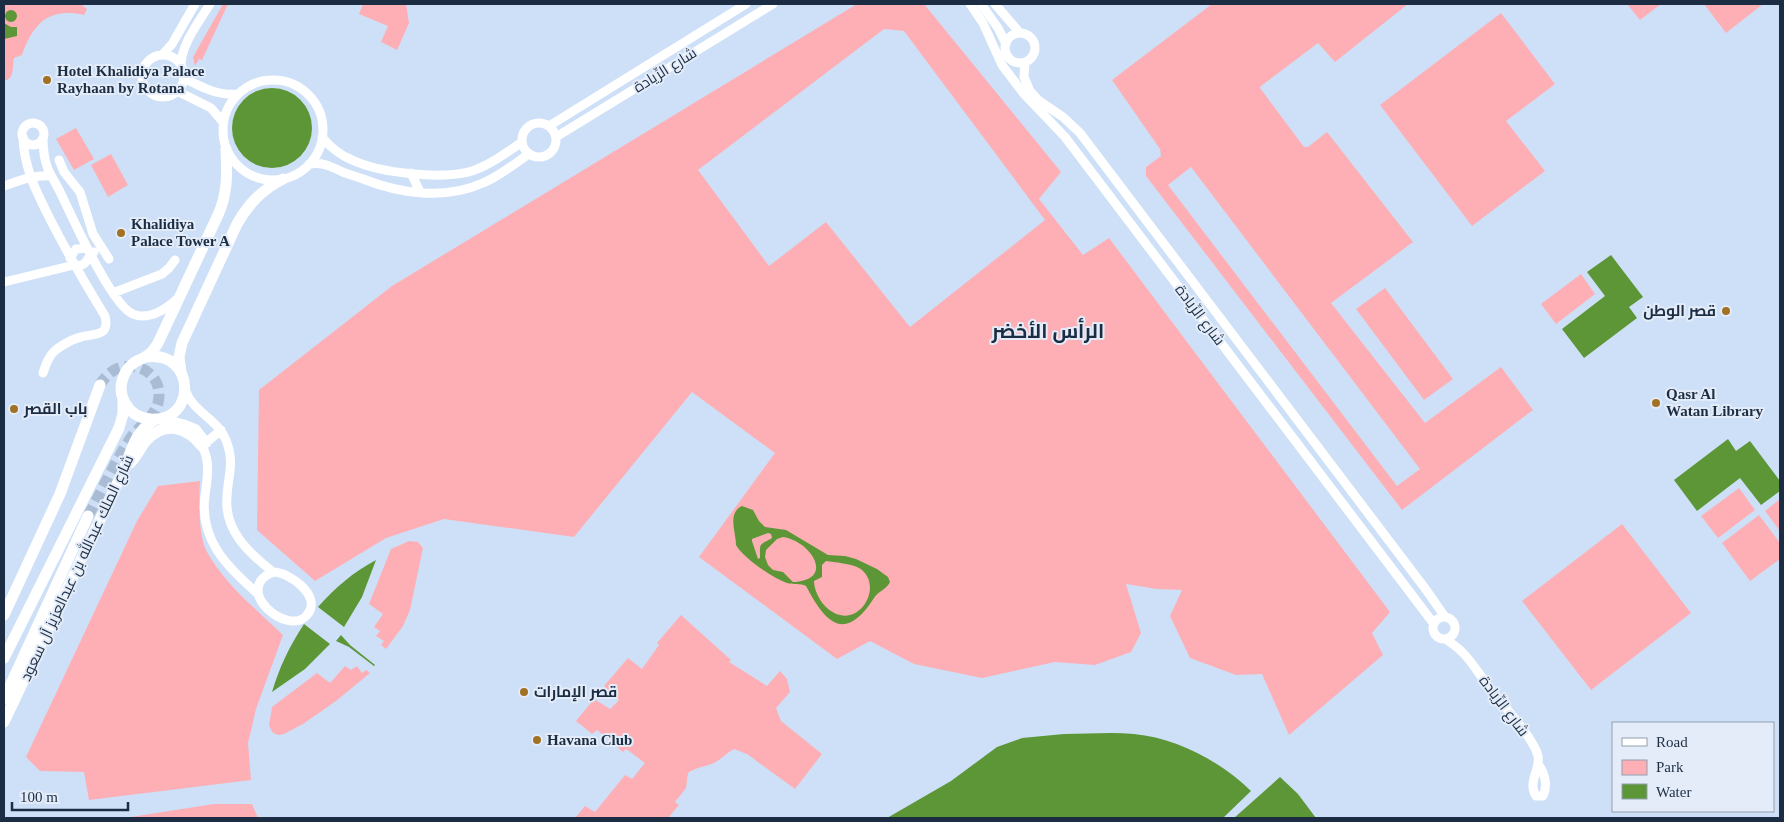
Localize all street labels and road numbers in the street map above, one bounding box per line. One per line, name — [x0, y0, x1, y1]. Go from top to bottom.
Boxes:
street label: شارع الرِّيادة — [631, 44, 701, 98]
street label: شارع الرِّيادة — [1170, 282, 1228, 350]
street label: شارع الملك عبدالله بن عبدالعزيز آل سعود — [16, 452, 139, 685]
street label: شارع الرِّيادة — [1474, 673, 1532, 741]

